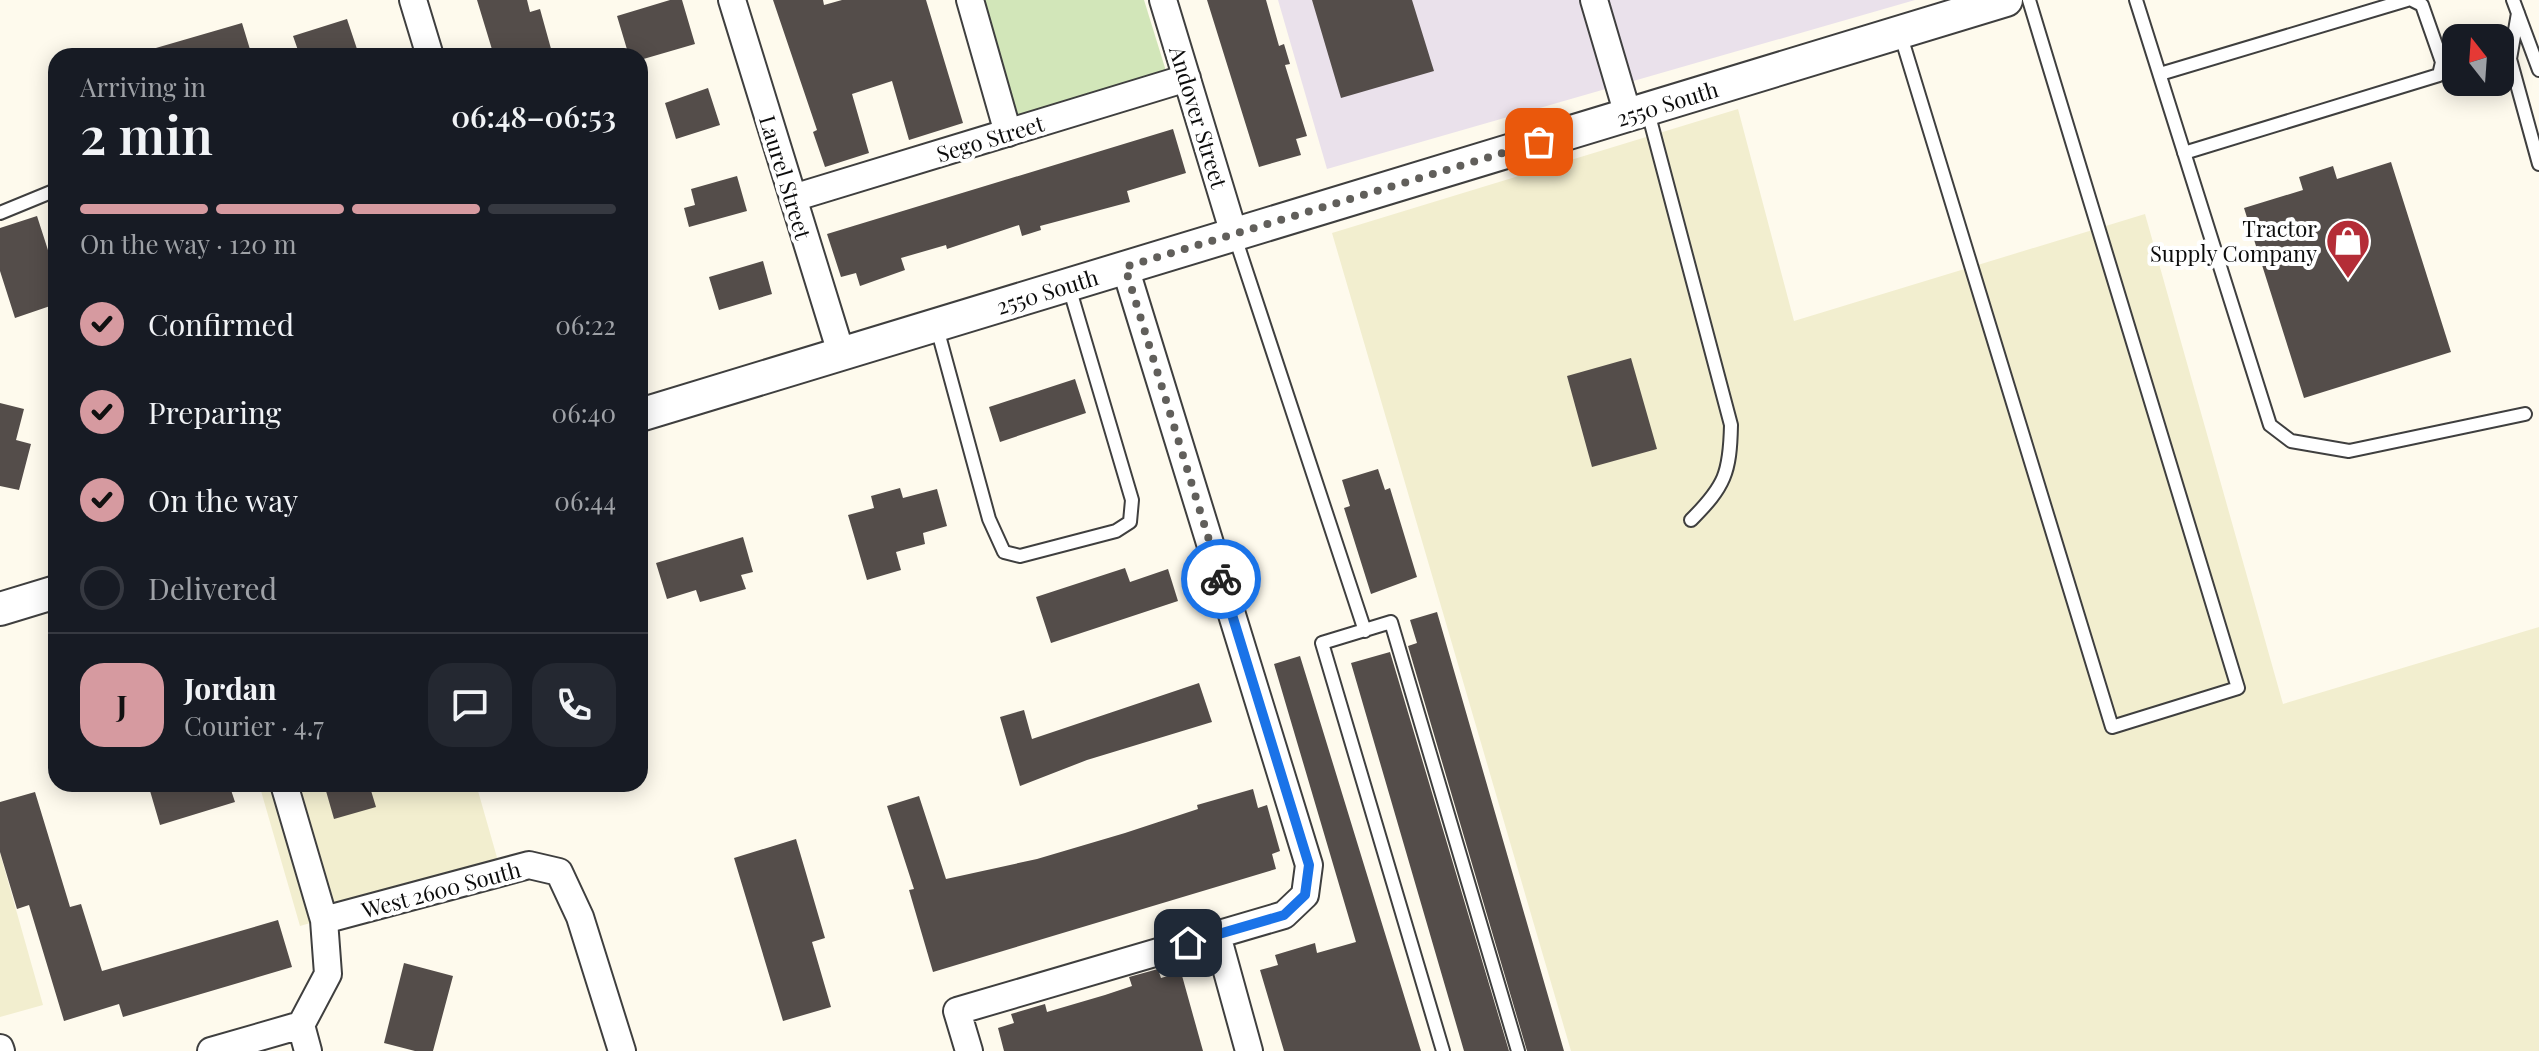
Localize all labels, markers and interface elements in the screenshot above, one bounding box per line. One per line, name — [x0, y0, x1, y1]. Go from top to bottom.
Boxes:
north arrow — [2442, 24, 2514, 96]
map controls — [2442, 24, 2514, 96]
street label: Andover Street — [1163, 41, 1235, 193]
text: Arriving in — [80, 69, 206, 104]
street label: 2550 South — [1612, 73, 1722, 133]
text: 06:48–06:53 — [451, 96, 616, 136]
text: 2 min — [80, 99, 213, 168]
street label: Sego Street — [933, 107, 1049, 169]
pin — [1505, 108, 1573, 176]
street label: Laurel Street — [753, 111, 819, 244]
icon: bag — [1517, 120, 1561, 164]
place label: Tractor Supply Company — [2150, 213, 2317, 268]
shop icon: Tractor Supply Company — [2324, 217, 2372, 280]
text: On the way · 120 m — [80, 226, 297, 261]
street label: 2550 South — [992, 261, 1102, 321]
icon: check — [80, 302, 124, 346]
text: Confirmed — [148, 304, 294, 344]
text: 06:22 — [555, 307, 616, 342]
icon: check — [80, 390, 124, 434]
text: Preparing — [148, 392, 281, 432]
text: 06:40 — [552, 395, 616, 430]
icon: check — [80, 478, 124, 522]
text: On the way — [148, 480, 298, 520]
text: 06:44 — [554, 483, 616, 518]
courier — [1181, 539, 1261, 619]
icon: bike — [1199, 557, 1243, 601]
text: Delivered — [148, 568, 277, 608]
button: chat — [428, 663, 512, 747]
button: phone — [532, 663, 616, 747]
text: Jordan — [184, 668, 277, 708]
text: J — [117, 685, 127, 725]
text: Courier · 4.7 — [184, 708, 324, 743]
street label: West 2600 South — [357, 853, 524, 925]
pin — [1154, 909, 1222, 977]
icon: home — [1166, 921, 1210, 965]

